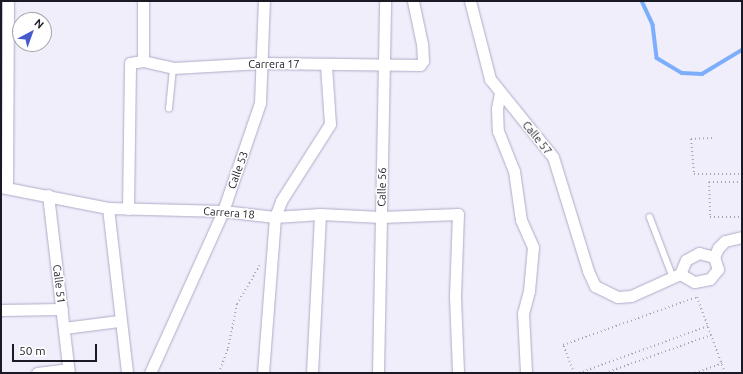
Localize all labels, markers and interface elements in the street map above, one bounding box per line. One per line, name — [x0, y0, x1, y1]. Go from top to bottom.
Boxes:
north arrow — [12, 12, 52, 52]
text: N — [32, 16, 46, 31]
street label: Carrera 17 — [248, 57, 300, 71]
street label: Calle 57 — [520, 119, 554, 157]
street label: Calle 53 — [225, 149, 251, 191]
street label: Calle 56 — [375, 167, 389, 207]
street label: Carrera 18 — [203, 205, 255, 221]
street label: Calle 51 — [50, 264, 68, 304]
scale bar — [14, 336, 99, 362]
text: 50 m — [19, 344, 46, 357]

